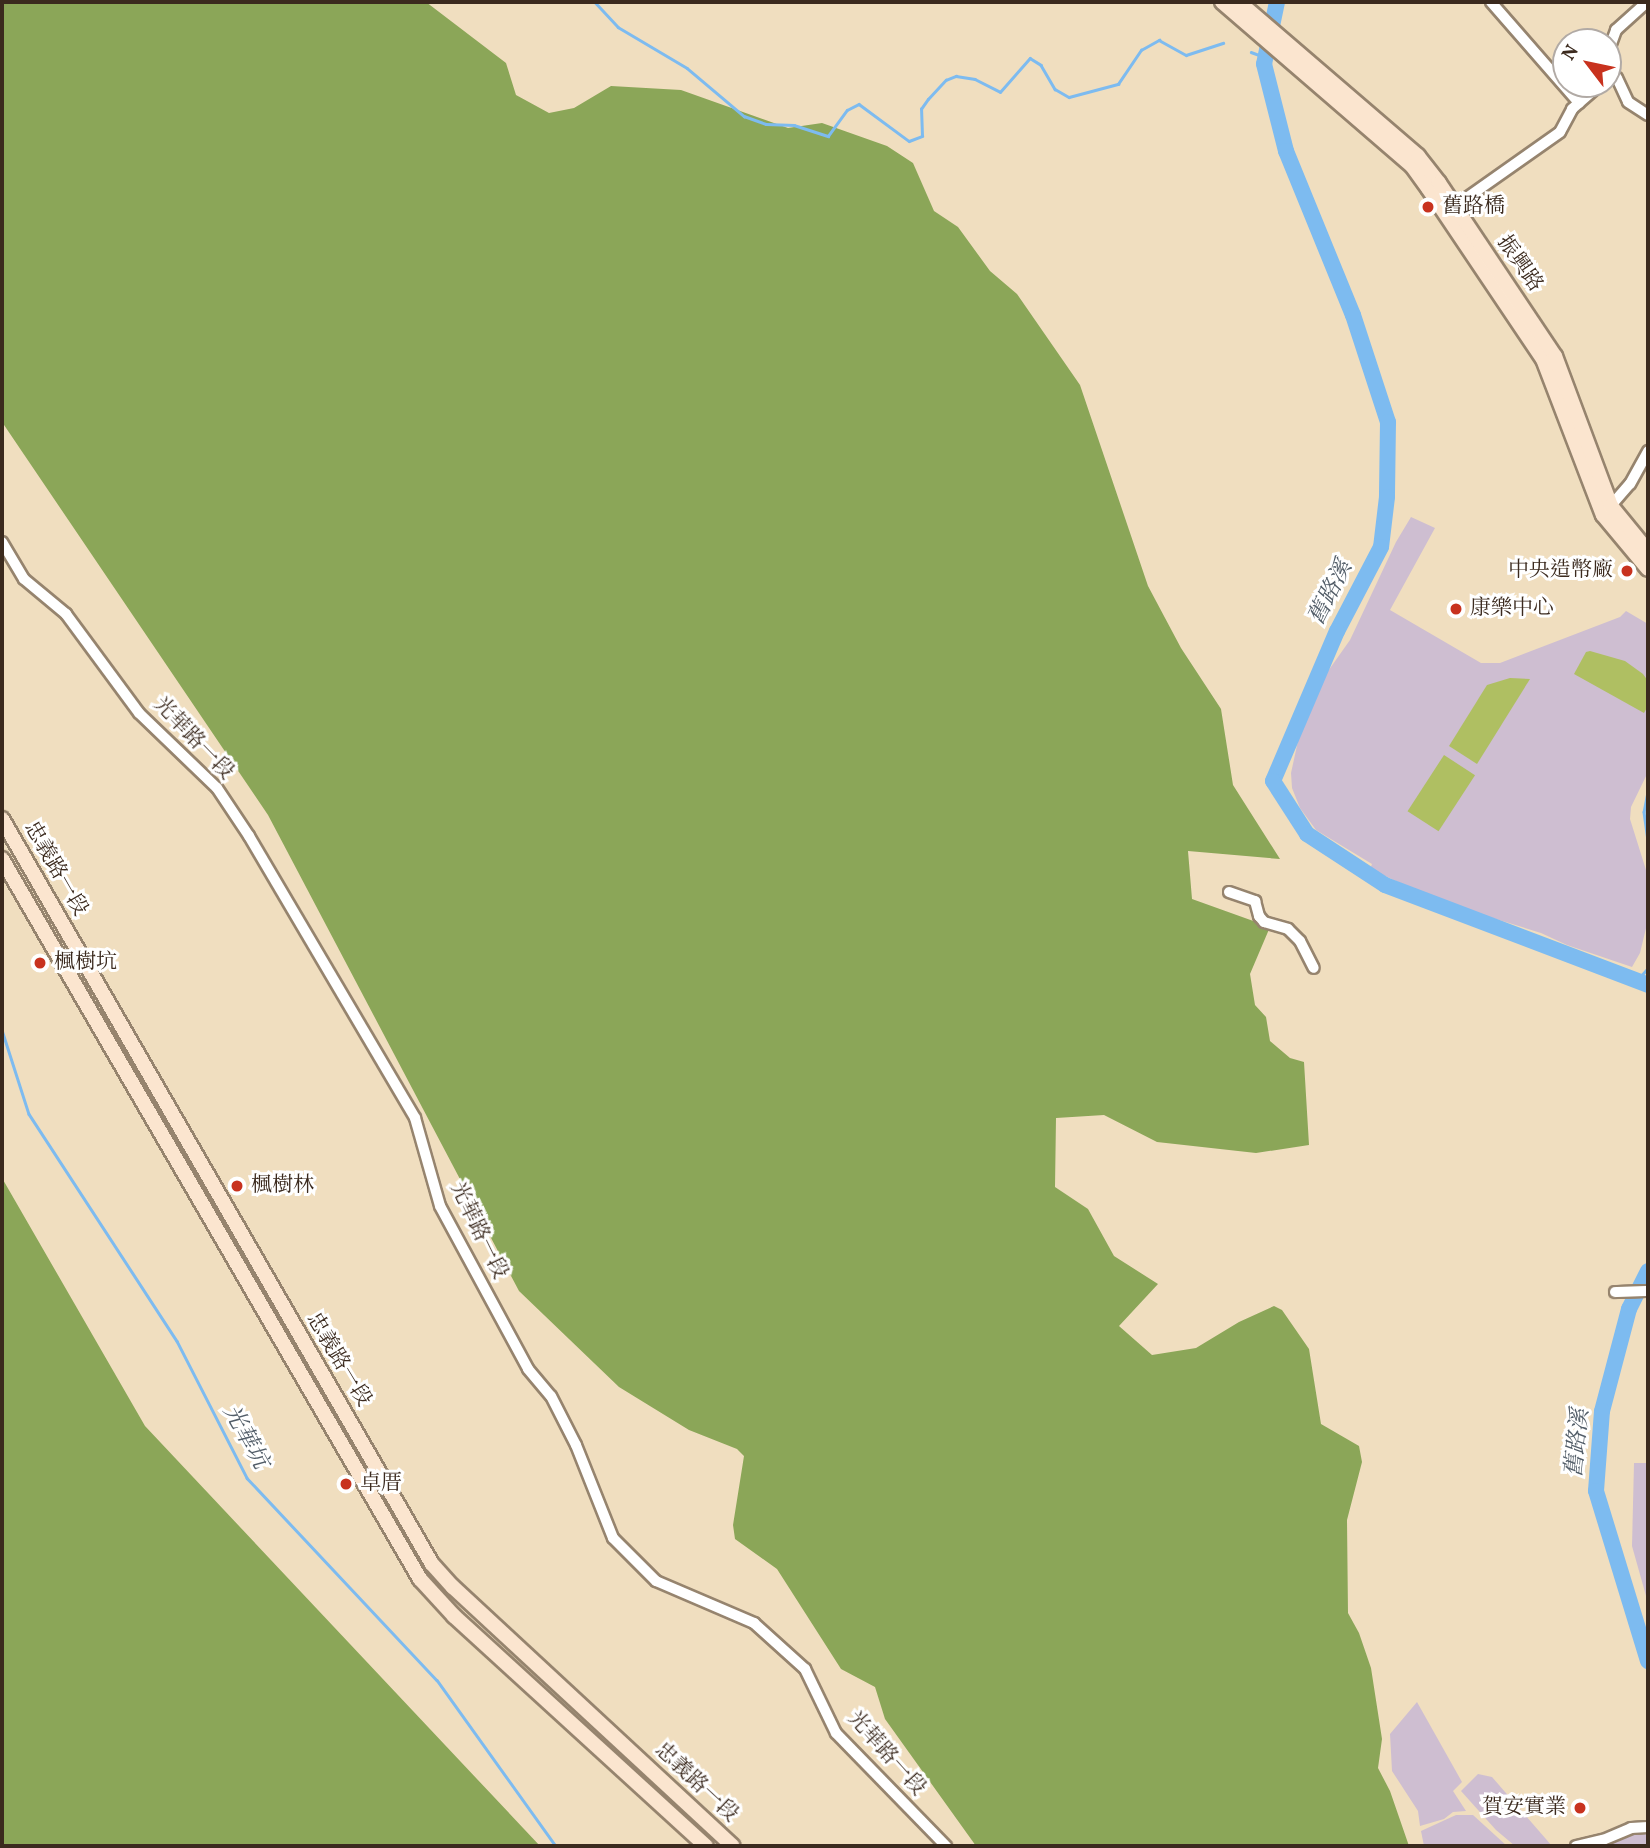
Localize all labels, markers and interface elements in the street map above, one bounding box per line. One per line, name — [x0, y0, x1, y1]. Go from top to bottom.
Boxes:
north arrow — [1552, 28, 1622, 98]
text: N — [1556, 40, 1586, 66]
place label: 舊路橋 — [1442, 194, 1505, 220]
marker: 舊路橋 — [1420, 199, 1436, 215]
street label: 振興路 — [1491, 231, 1547, 297]
water label: 舊路溪 — [1303, 556, 1359, 630]
place label: 中央造幣廠 — [1508, 558, 1613, 584]
marker: 中央造幣廠 — [1619, 563, 1635, 579]
place label: 康樂中心 — [1470, 596, 1554, 622]
marker: 康樂中心 — [1448, 601, 1464, 617]
street label: 光華路一段 — [147, 692, 239, 786]
street label: 忠義路一段 — [18, 817, 92, 921]
place label: 楓樹坑 — [54, 950, 117, 976]
marker: 楓樹坑 — [32, 955, 48, 971]
place label: 楓樹林 — [251, 1173, 314, 1199]
marker: 楓樹林 — [229, 1178, 245, 1194]
street label: 光華路一段 — [444, 1178, 512, 1284]
street label: 忠義路一段 — [300, 1309, 376, 1411]
water label: 光華坑 — [216, 1400, 274, 1474]
water label: 舊路溪 — [1561, 1407, 1595, 1479]
place label: 卓厝 — [360, 1471, 402, 1497]
marker: 卓厝 — [338, 1476, 354, 1492]
street label: 光華路一段 — [842, 1707, 930, 1801]
street label: 忠義路一段 — [649, 1738, 743, 1828]
place label: 賀安實業 — [1482, 1795, 1566, 1821]
marker: 賀安實業 — [1572, 1800, 1588, 1816]

